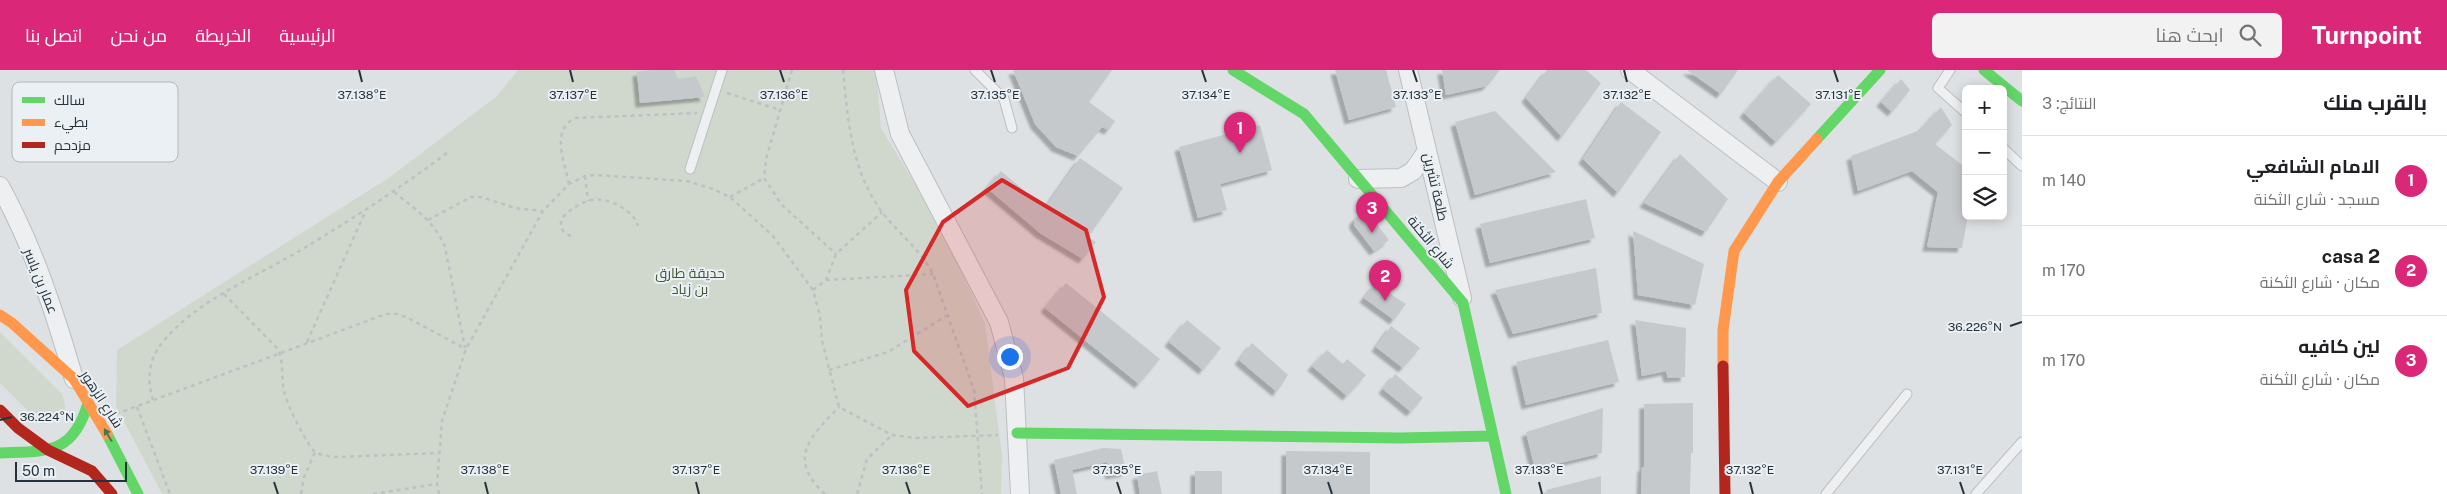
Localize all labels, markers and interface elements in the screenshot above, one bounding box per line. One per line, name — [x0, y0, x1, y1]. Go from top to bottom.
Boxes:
search box — [1932, 13, 2282, 58]
icon: search — [2236, 21, 2264, 49]
text: Turnpoint — [2312, 21, 2422, 49]
text: ابحث هنا — [2155, 24, 2224, 46]
text: اتصل بنا — [25, 25, 82, 46]
text: من نحن — [110, 25, 167, 46]
text: الخريطة — [195, 25, 251, 46]
text: الرئيسية — [279, 25, 336, 46]
legend — [12, 82, 178, 162]
map controls — [1962, 85, 2007, 220]
button: + — [1962, 85, 2007, 130]
text: 37.138°E — [338, 88, 386, 102]
text: 37.137°E — [549, 88, 597, 102]
text: 37.136°E — [760, 88, 808, 102]
text: 37.135°E — [971, 88, 1019, 102]
text: 37.134°E — [1182, 88, 1230, 102]
text: 37.133°E — [1393, 88, 1441, 102]
text: 37.132°E — [1603, 88, 1651, 102]
text: 37.131°E — [1815, 88, 1861, 102]
text: بالقرب منك — [2323, 90, 2427, 115]
text: سالك — [54, 92, 85, 108]
text: النتائج: 3 — [2042, 94, 2097, 113]
pin: 1 — [1224, 112, 1256, 153]
text: بطيء — [54, 114, 88, 134]
button: − — [1962, 130, 2007, 175]
text: مزدحم — [54, 137, 91, 155]
street label: طلعة تشرين — [1420, 151, 1452, 223]
text: الامام الشافعي — [2246, 155, 2380, 177]
text: 140 m — [2042, 171, 2086, 190]
text: 1 — [2408, 171, 2414, 190]
button: layers — [1962, 175, 2007, 220]
text: مسجد · شارع الثكنة — [2254, 190, 2380, 209]
pin: 3 — [1356, 192, 1388, 233]
street label: شارع الثكنة — [1404, 212, 1458, 272]
street label: عمار بن ياسر — [20, 245, 61, 316]
text: casa 2 — [2322, 245, 2380, 267]
pin: 2 — [1369, 260, 1401, 301]
text: 170 m — [2042, 261, 2085, 280]
text: 2 — [2406, 261, 2416, 280]
park label: حديقة طارق بن زياد — [655, 265, 725, 297]
text: مكان · شارع الثكنة — [2260, 273, 2380, 292]
text: 36.226°N — [1948, 320, 2002, 334]
text: لين كافيه — [2298, 335, 2380, 357]
your location — [997, 344, 1023, 370]
text: 170 m — [2042, 351, 2085, 370]
text: 3 — [2406, 351, 2416, 370]
street label: شارع الزهور — [76, 366, 126, 431]
text: مكان · شارع الثكنة — [2260, 370, 2380, 389]
text: 36.224°N — [20, 410, 74, 424]
one-way arrow — [103, 429, 112, 442]
scale bar — [15, 459, 128, 482]
text: 50 m — [22, 463, 55, 479]
text: 37.139°E — [250, 463, 298, 477]
text: 37.138°E — [461, 463, 509, 477]
text: 37.137°E — [672, 463, 720, 477]
text: 37.136°E — [882, 463, 930, 477]
text: 37.135°E — [1093, 463, 1141, 477]
text: 37.134°E — [1304, 463, 1352, 477]
text: 37.133°E — [1515, 463, 1563, 477]
text: 37.132°E — [1726, 463, 1774, 477]
text: 37.131°E — [1937, 463, 1983, 477]

